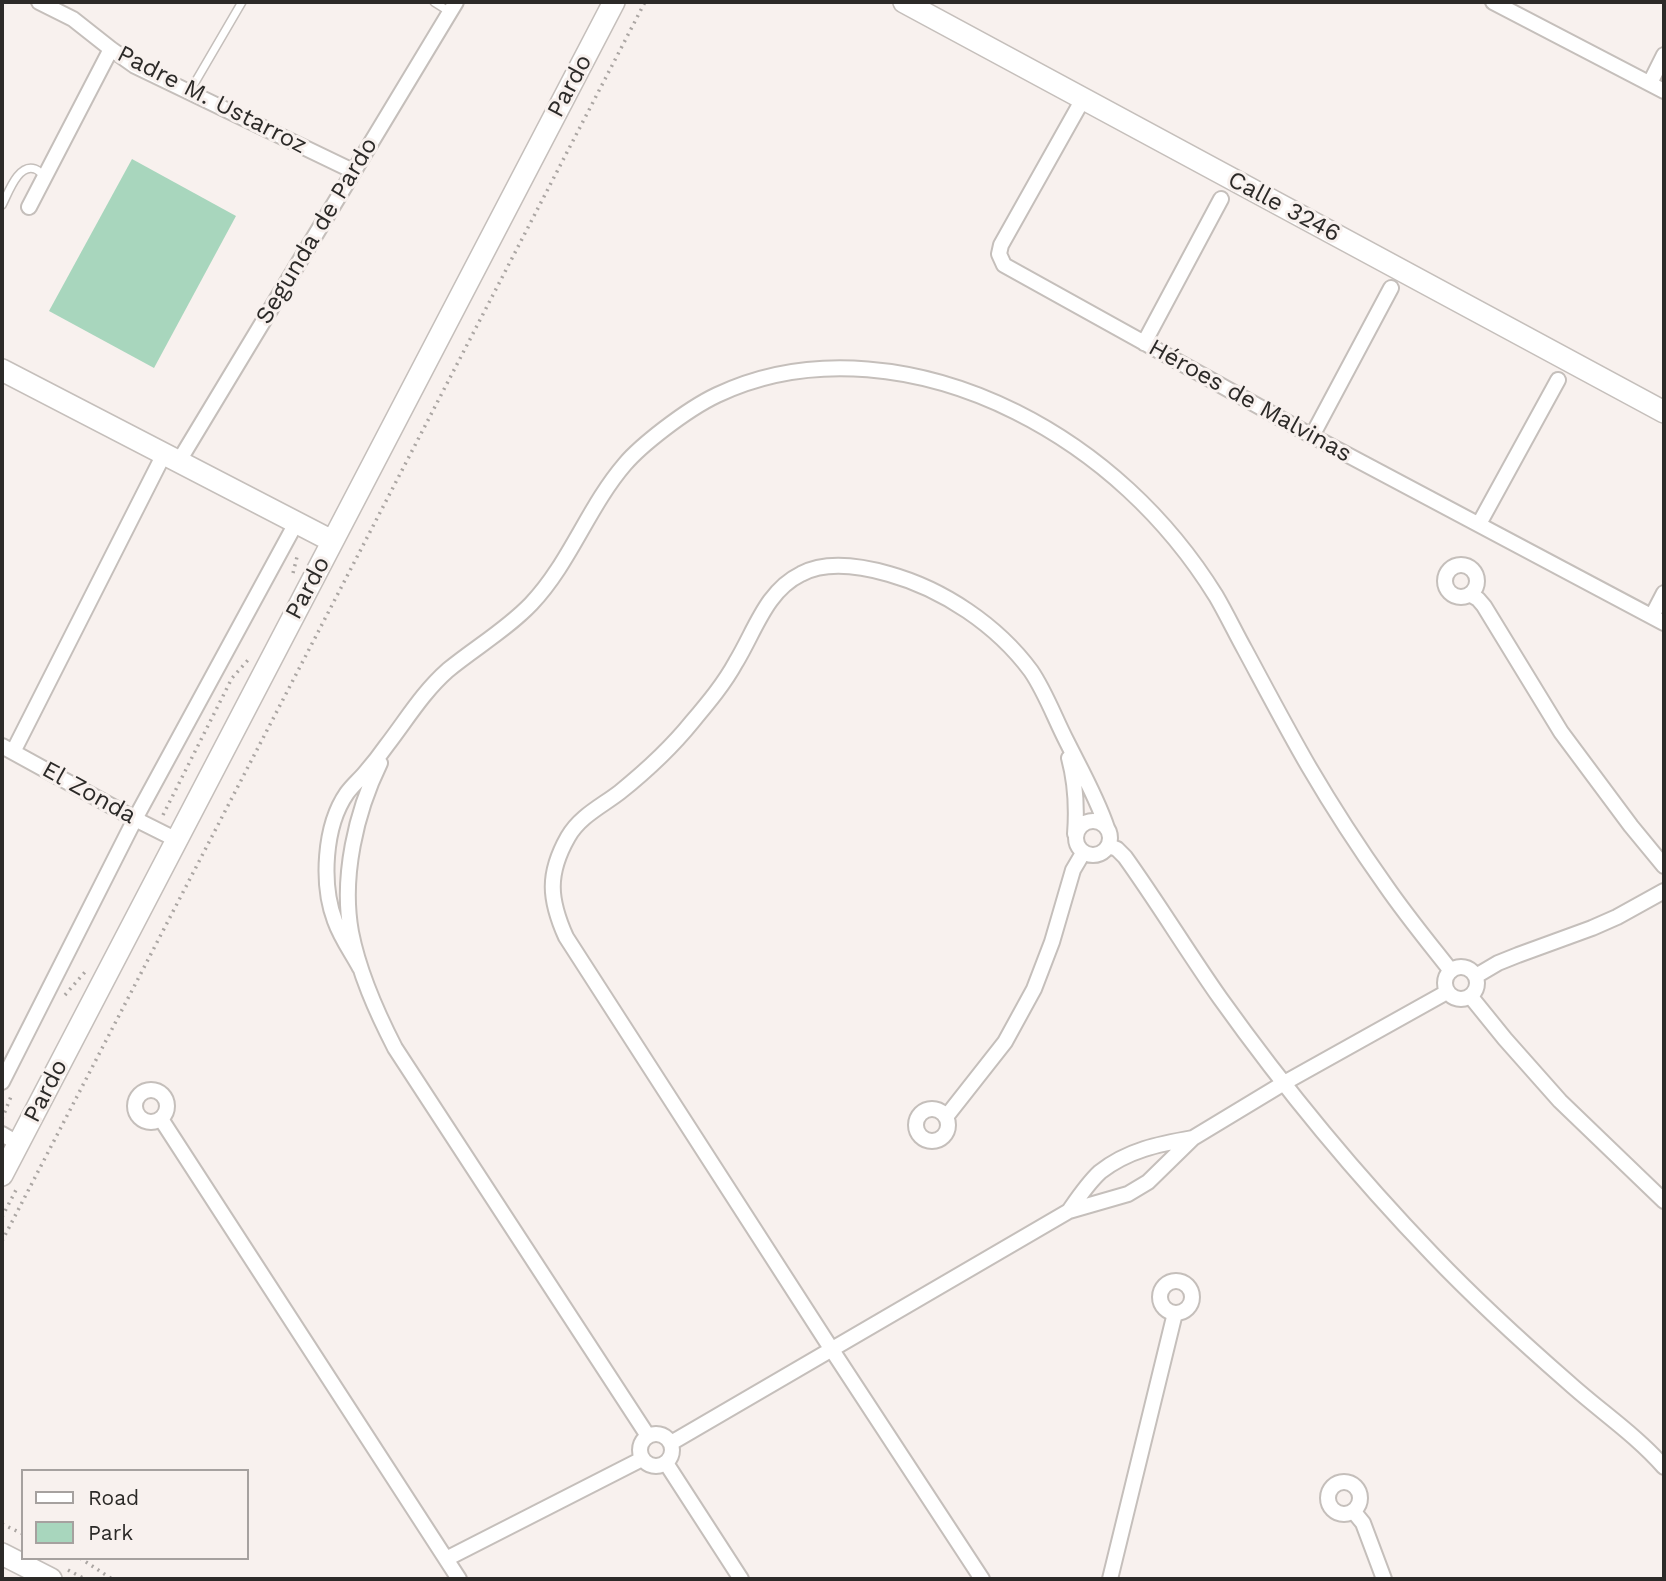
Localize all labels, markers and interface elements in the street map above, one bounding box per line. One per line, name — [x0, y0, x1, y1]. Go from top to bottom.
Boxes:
street label: Padre M. Ustarroz — [112, 40, 312, 160]
street label: Pardo — [542, 50, 598, 122]
street label: Segunda de Pardo — [250, 132, 384, 330]
street label: Calle 3246 — [1223, 165, 1345, 249]
street label: Héroes de Malvinas — [1143, 333, 1357, 469]
street label: Pardo — [280, 552, 336, 624]
street label: El Zonda — [37, 755, 141, 831]
street label: Pardo — [18, 1055, 74, 1127]
legend — [21, 1469, 248, 1560]
text: Road — [88, 1485, 139, 1510]
text: Park — [88, 1520, 133, 1545]

